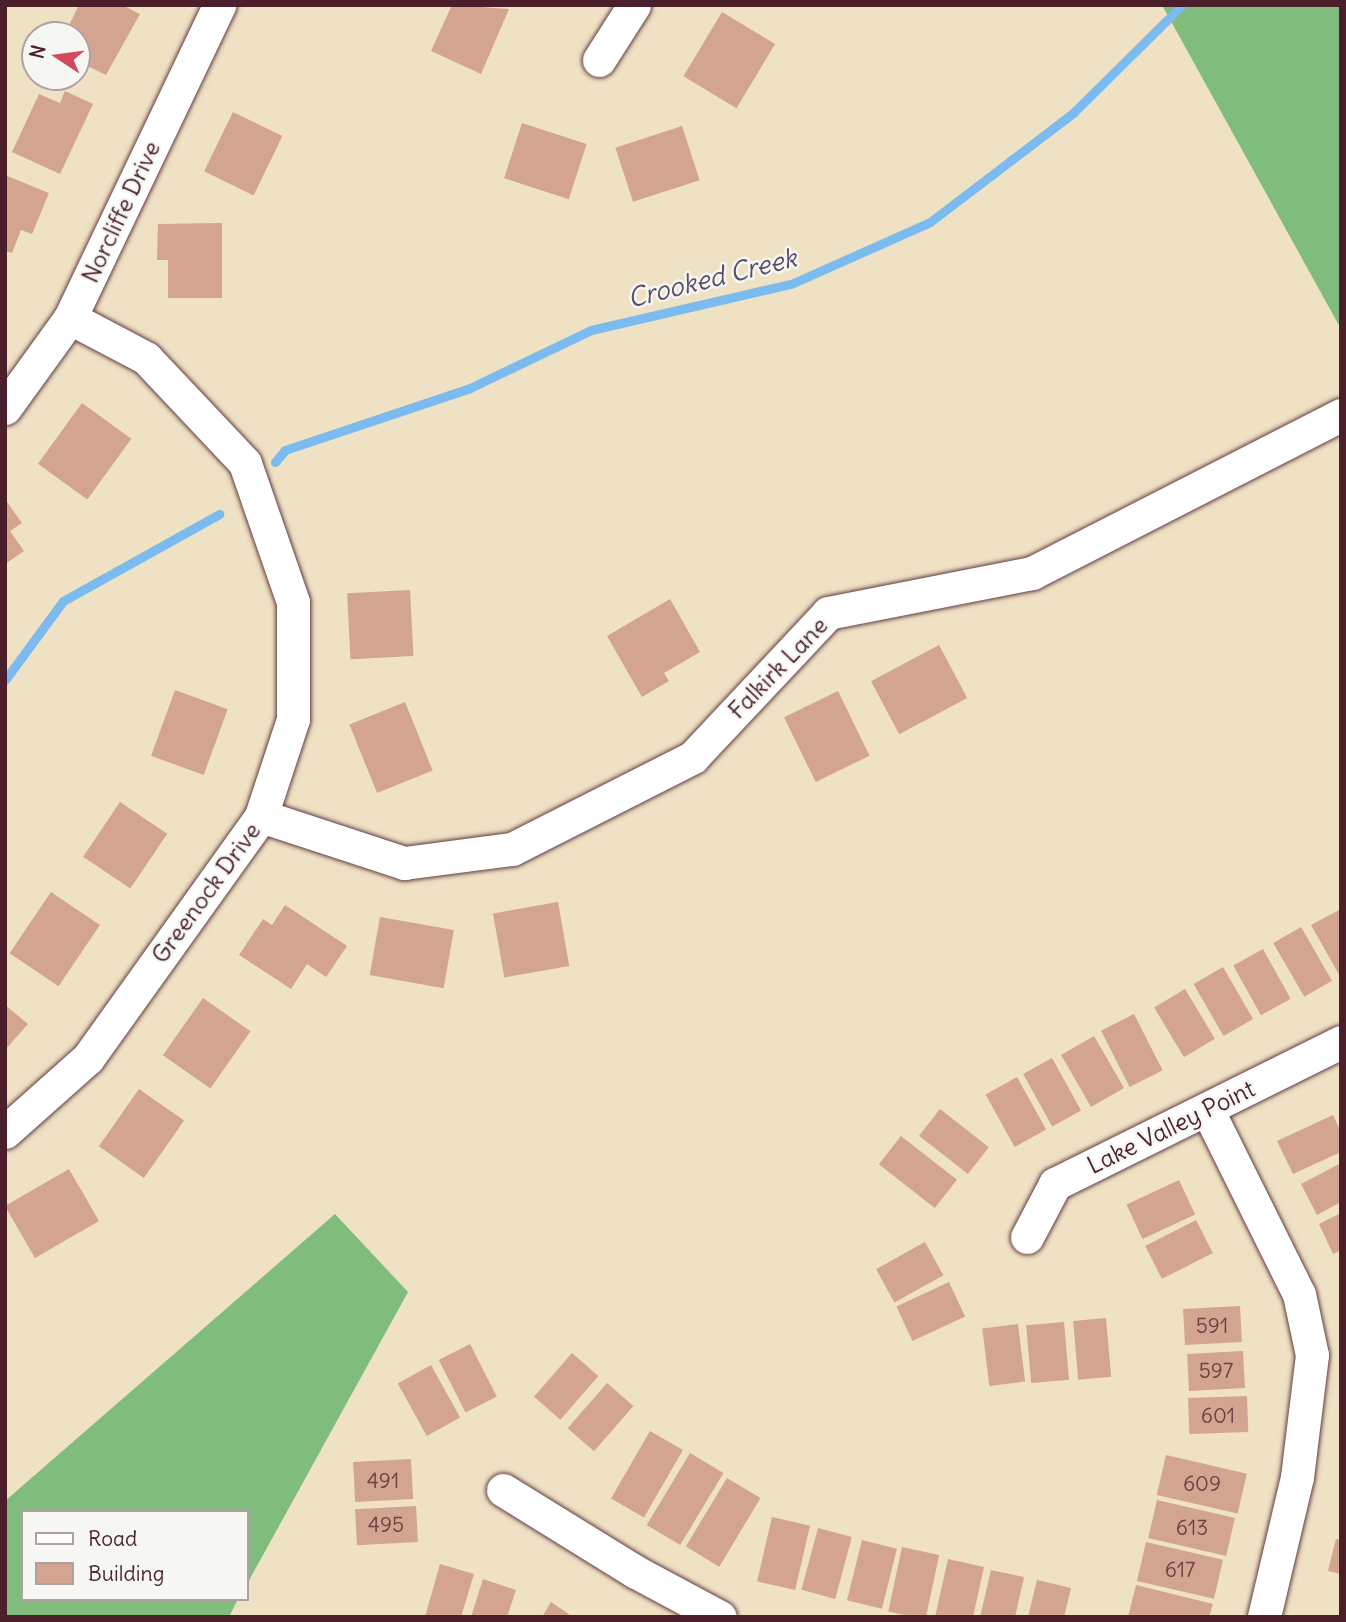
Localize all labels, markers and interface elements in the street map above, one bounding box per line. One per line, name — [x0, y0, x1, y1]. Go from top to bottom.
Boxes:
north arrow — [21, 21, 91, 91]
text: N — [24, 43, 51, 61]
street label: Norcliffe Drive — [76, 137, 166, 287]
water label: Crooked Creek — [624, 242, 800, 314]
street label: Falkirk Lane — [722, 611, 834, 725]
street label: Greenock Drive — [145, 817, 267, 969]
street label: Lake Valley Point — [1083, 1074, 1259, 1180]
house number: 591 — [1196, 1313, 1228, 1339]
house number: 597 — [1199, 1358, 1233, 1384]
house number: 601 — [1201, 1403, 1235, 1429]
house number: 491 — [367, 1468, 399, 1494]
house number: 609 — [1183, 1471, 1221, 1497]
legend — [21, 1510, 248, 1601]
house number: 495 — [368, 1512, 404, 1538]
house number: 613 — [1176, 1515, 1208, 1541]
text: Road — [88, 1525, 137, 1552]
house number: 617 — [1165, 1557, 1195, 1583]
text: Building — [88, 1560, 164, 1587]

